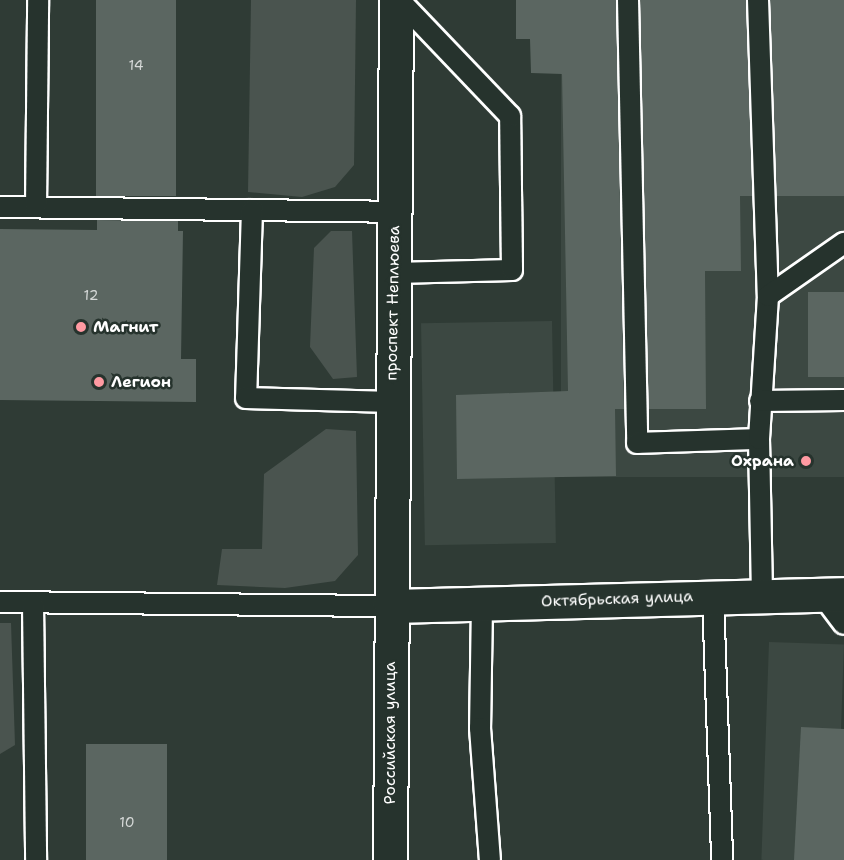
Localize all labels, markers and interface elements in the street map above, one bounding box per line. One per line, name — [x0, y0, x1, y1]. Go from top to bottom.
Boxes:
house number: 14 — [128, 57, 144, 73]
street label: проспект Неплюева — [382, 225, 404, 381]
house number: 12 — [84, 287, 98, 303]
place label: Магнит — [93, 317, 158, 337]
marker: Магнит — [74, 320, 88, 334]
place label: Легион — [111, 372, 171, 392]
marker: Легион — [92, 375, 106, 389]
place label: Охрана — [731, 451, 794, 471]
marker: Охрана — [799, 454, 813, 468]
street label: Октябрьская улица — [541, 587, 693, 611]
street label: Российская улица — [380, 662, 400, 804]
house number: 10 — [119, 814, 135, 830]

